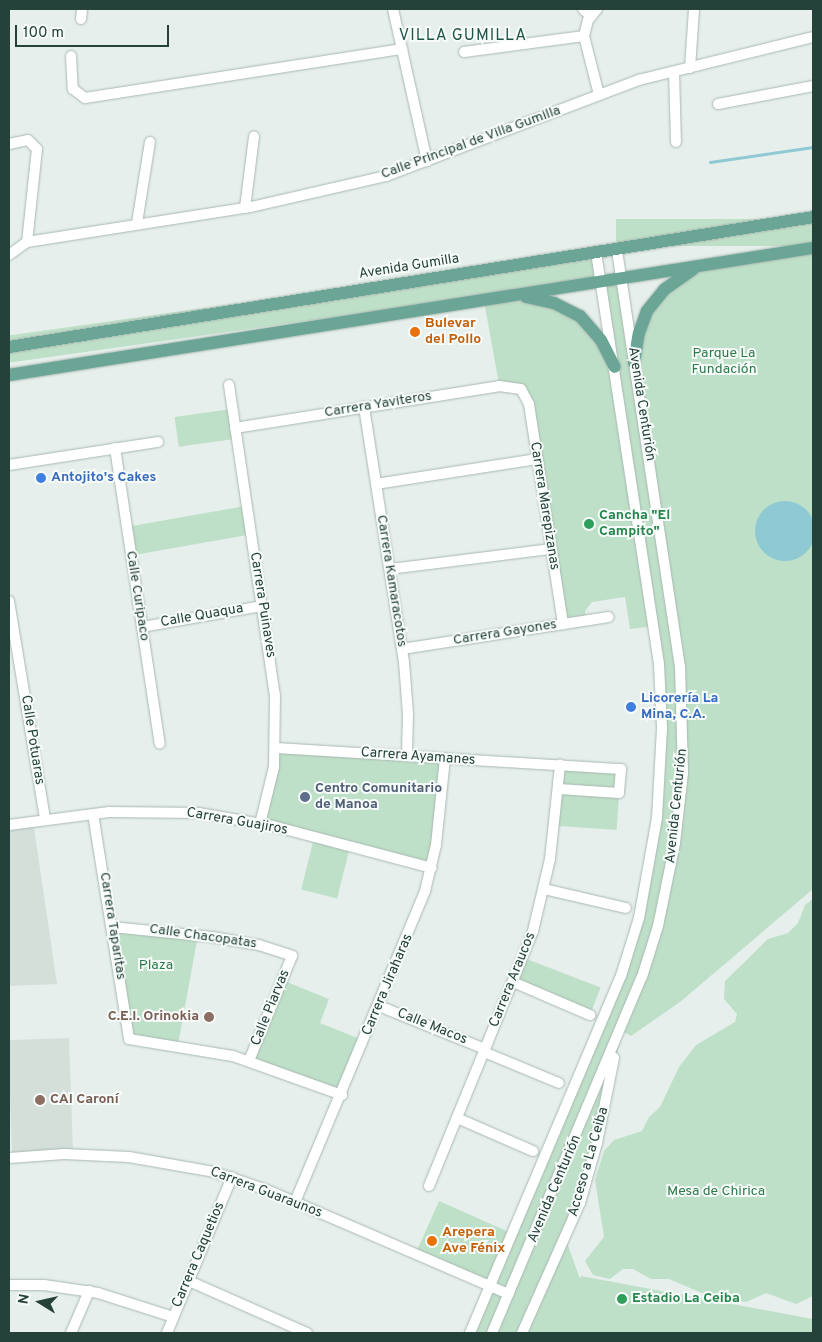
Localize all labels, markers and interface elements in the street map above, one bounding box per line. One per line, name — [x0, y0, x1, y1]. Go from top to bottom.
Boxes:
scale bar — [18, 15, 171, 47]
text: 100 m — [23, 24, 64, 43]
district label: VILLA GUMILLA — [397, 26, 529, 46]
street label: Calle Principal de Villa Gumilla — [379, 103, 563, 183]
street label: Avenida Gumilla — [358, 251, 460, 283]
place label: Bulevar del Pollo — [425, 316, 481, 348]
marker: Bulevar del Pollo — [409, 326, 421, 338]
street label: Avenida Centurión — [624, 346, 658, 462]
park label: Parque La Fundación — [691, 346, 757, 378]
street label: Carrera Yaviteros — [323, 388, 433, 422]
street label: Carrera Marepizanas — [526, 441, 562, 571]
place label: Antojito's Cakes — [51, 470, 156, 486]
marker: Antojito's Cakes — [35, 472, 47, 484]
place label: Cancha "El Campito" — [599, 508, 670, 540]
street label: Carrera Kamaracotos — [372, 514, 410, 648]
marker: Cancha "El Campito" — [583, 518, 595, 530]
street label: Calle Curipaco — [122, 550, 152, 642]
street label: Carrera Puinaves — [245, 551, 279, 659]
street label: Calle Quaqua — [159, 600, 245, 632]
street label: Carrera Gayones — [452, 617, 558, 649]
place label: Licorería La Mina, C.A. — [641, 691, 718, 724]
street label: Calle Potuaras — [17, 694, 47, 786]
marker: Licorería La Mina, C.A. — [625, 701, 637, 713]
street label: Carrera Ayamanes — [360, 745, 476, 769]
street label: Avenida Centurión — [663, 748, 691, 864]
place label: Centro Comunitario de Manoa — [315, 781, 442, 814]
marker: Centro Comunitario de Manoa — [299, 791, 311, 803]
street label: Carrera Guajiros — [185, 805, 289, 839]
street label: Carrera Taparitas — [95, 871, 129, 981]
street label: Calle Chacopatas — [148, 921, 258, 953]
street label: Carrera Araucos — [486, 930, 540, 1030]
street label: Carrera Jiraharas — [359, 932, 417, 1038]
park label: Plaza — [139, 958, 173, 974]
street label: Calle Piarvas — [248, 967, 294, 1049]
street label: Calle Macos — [394, 1005, 470, 1049]
place label: C.E.I. Orinokia — [108, 1009, 199, 1025]
marker: C.E.I. Orinokia — [203, 1011, 215, 1023]
place label: CAI Caroní — [50, 1092, 119, 1108]
marker: CAI Caroní — [34, 1094, 46, 1106]
street label: Acceso a La Ceiba — [565, 1105, 613, 1219]
street label: Avenida Centurión — [525, 1133, 585, 1245]
street label: Carrera Guaraunos — [208, 1164, 324, 1222]
park label: Mesa de Chirica — [667, 1184, 765, 1200]
street label: Carrera Caquetios — [169, 1200, 229, 1310]
place label: Arepera Ave Fénix — [442, 1225, 505, 1258]
marker: Arepera Ave Fénix — [426, 1235, 438, 1247]
north arrow — [15, 1277, 65, 1327]
place label: Estadio La Ceiba — [632, 1291, 740, 1307]
text: N — [15, 1293, 34, 1306]
marker: Estadio La Ceiba — [616, 1293, 628, 1305]

